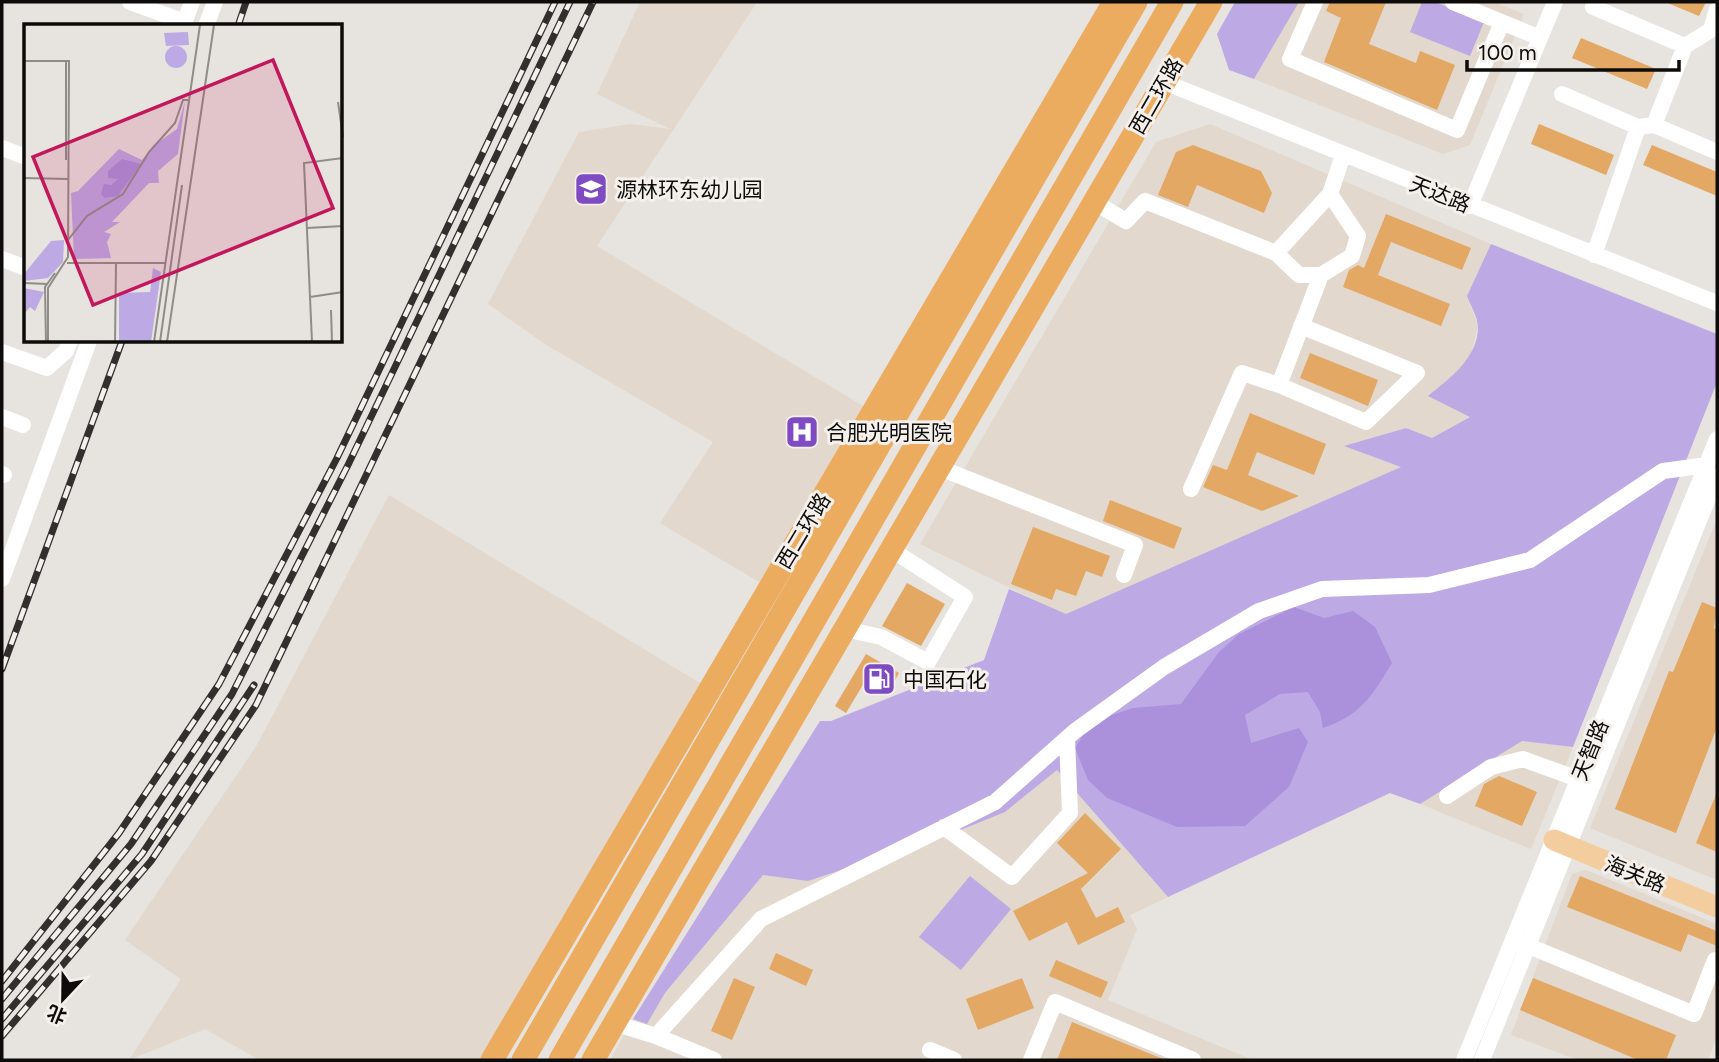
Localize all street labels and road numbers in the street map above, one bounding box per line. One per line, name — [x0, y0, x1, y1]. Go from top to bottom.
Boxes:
street label: 西二环路 — [1124, 53, 1188, 139]
street label: 天达路 — [1406, 171, 1474, 217]
street label: 西二环路 — [771, 489, 835, 573]
street label: 天智路 — [1567, 716, 1613, 784]
street label: 海关路 — [1601, 851, 1669, 897]

